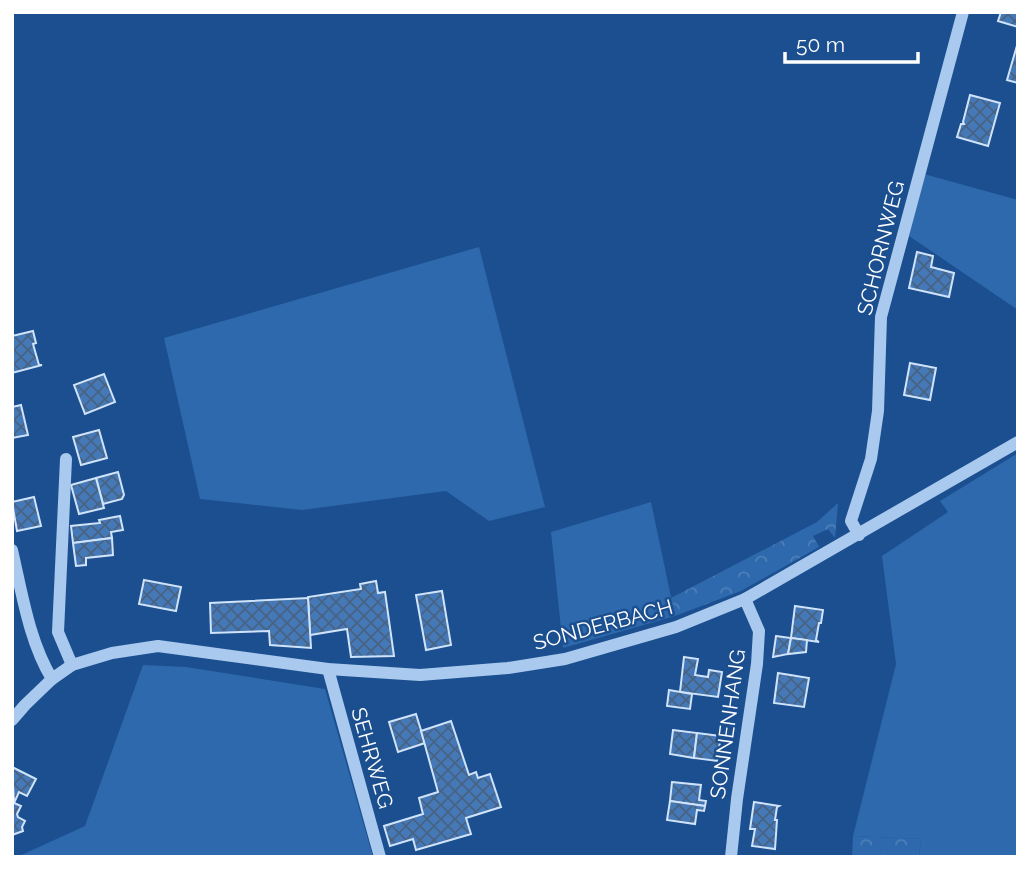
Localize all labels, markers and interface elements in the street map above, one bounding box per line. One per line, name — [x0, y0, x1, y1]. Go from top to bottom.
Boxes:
scale bar — [785, 21, 918, 65]
text: 50 m — [796, 32, 845, 57]
street label: SCHORNWEG — [852, 178, 909, 318]
street label: SONDERBACH — [530, 594, 675, 655]
street label: SONNENHANG — [705, 647, 750, 800]
street label: SEHRWEG — [346, 705, 399, 811]

